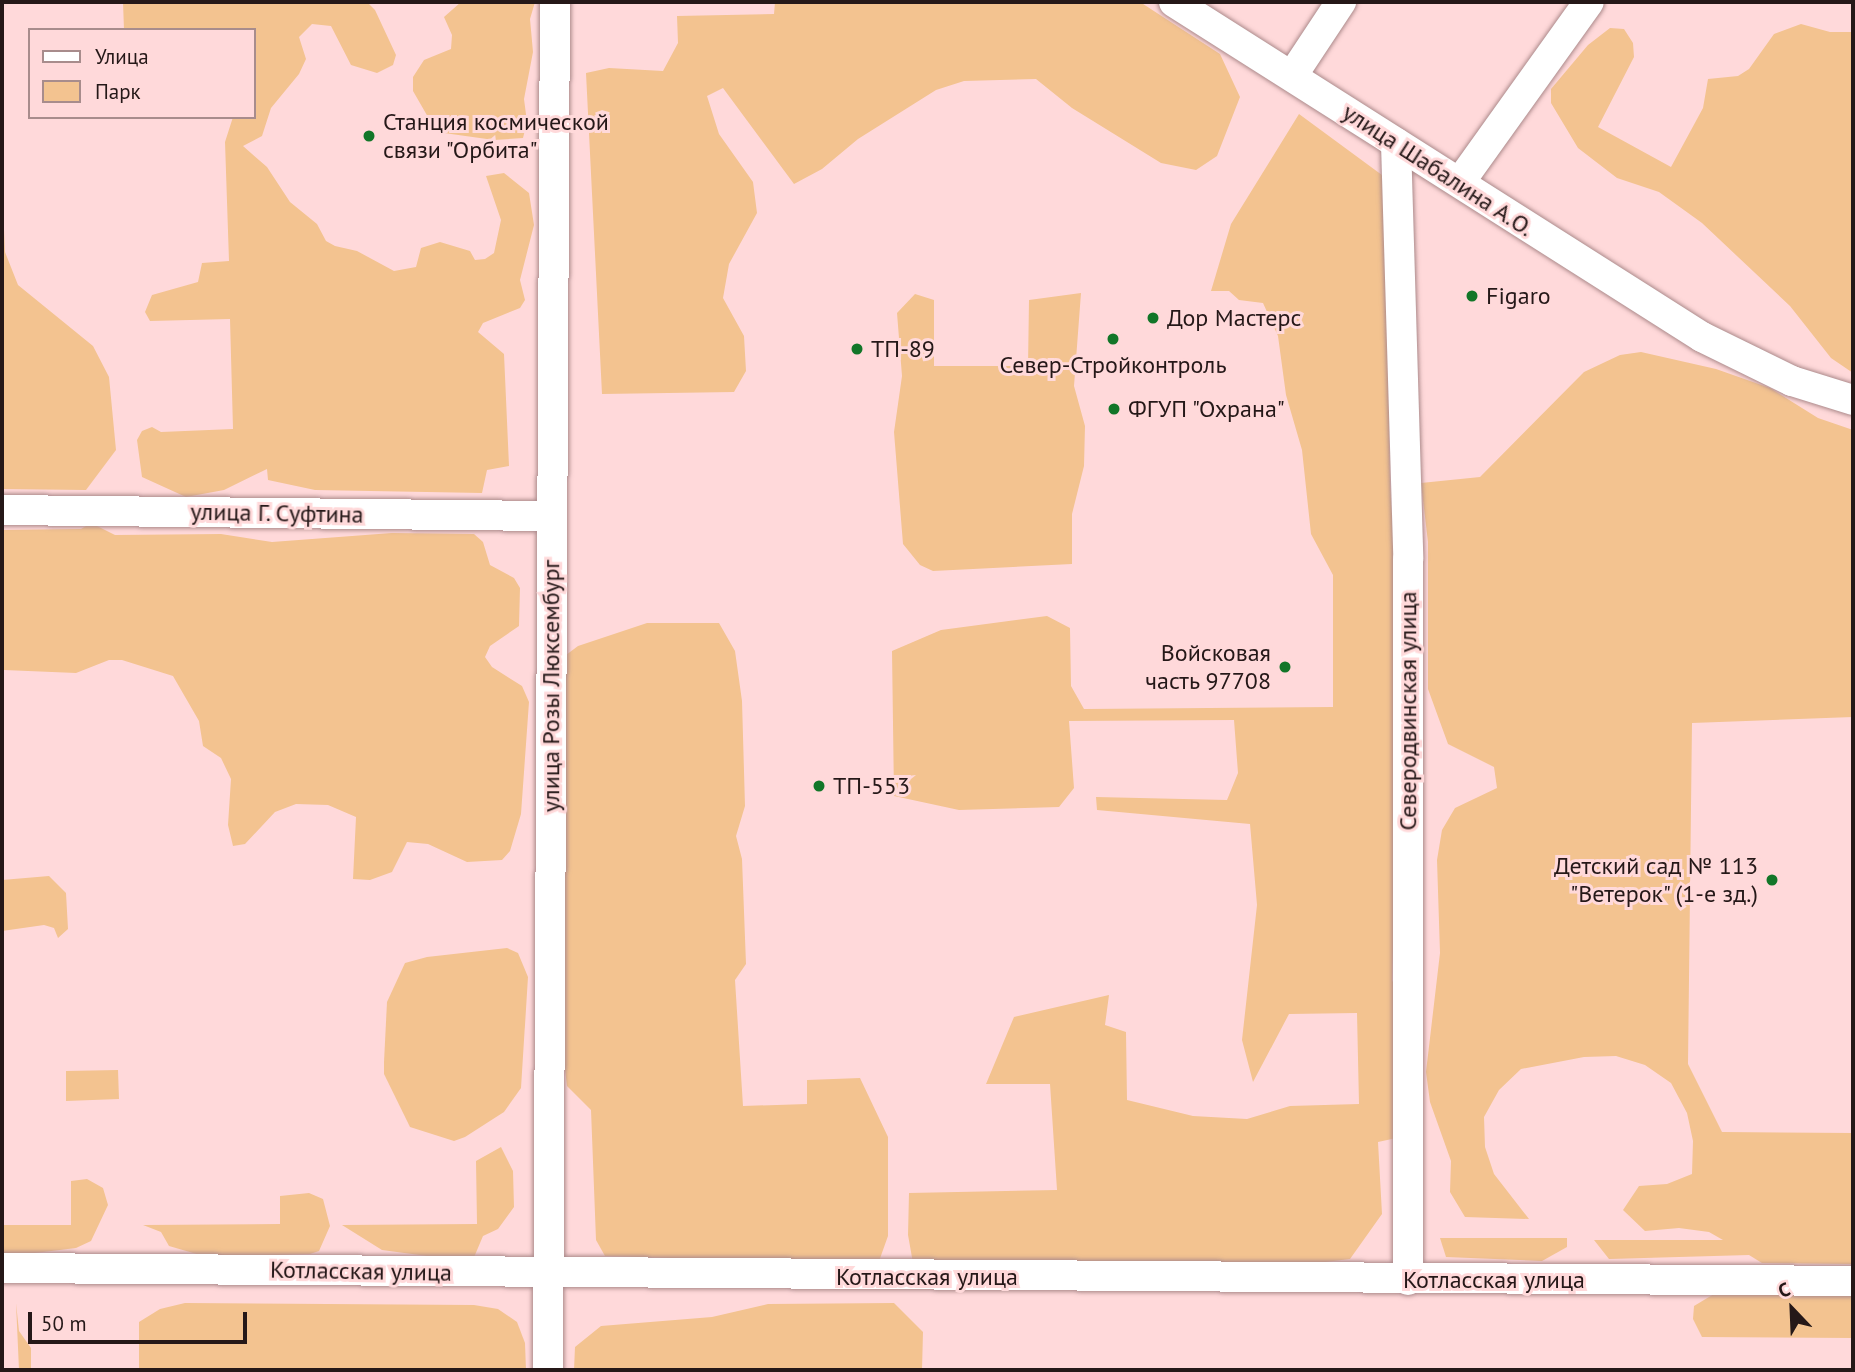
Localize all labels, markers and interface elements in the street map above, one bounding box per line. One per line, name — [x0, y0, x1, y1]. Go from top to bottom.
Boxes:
legend — [28, 28, 256, 119]
text: Улица — [95, 43, 149, 70]
text: Парк — [95, 78, 141, 105]
street label: улица Шабалина А.О. — [1337, 97, 1539, 243]
place label: Станция космической связи "Орбита" — [383, 108, 609, 164]
marker: Станция космической связи "Орбита" — [361, 128, 377, 144]
place label: Figaro — [1486, 282, 1551, 310]
marker: Figaro — [1464, 288, 1480, 304]
place label: Дор Мастерс — [1167, 304, 1301, 332]
marker: Дор Мастерс — [1145, 310, 1161, 326]
marker: Север-Стройконтроль — [1105, 331, 1121, 347]
place label: ТП-89 — [871, 335, 935, 363]
marker: ТП-89 — [849, 341, 865, 357]
place label: Север-Стройконтроль — [999, 351, 1227, 379]
place label: ФГУП "Охрана" — [1128, 395, 1287, 423]
marker: ФГУП "Охрана" — [1106, 401, 1122, 417]
street label: улица Г. Суфтина — [189, 497, 365, 529]
street label: улица Розы Люксембург — [537, 560, 565, 812]
street label: Северодвинская улица — [1394, 591, 1422, 831]
place label: Войсковая часть 97708 — [1144, 639, 1271, 695]
marker: Войсковая часть 97708 — [1277, 659, 1293, 675]
place label: ТП-553 — [833, 772, 910, 800]
marker: ТП-553 — [811, 778, 827, 794]
place label: Детский сад № 113 "Ветерок" (1-е зд.) — [1554, 852, 1758, 908]
marker: Детский сад № 113 "Ветерок" (1-е зд.) — [1764, 872, 1780, 888]
street label: Котласская улица — [270, 1255, 452, 1287]
street label: Котласская улица — [836, 1263, 1018, 1291]
street label: Котласская улица — [1403, 1266, 1585, 1294]
north arrow — [1757, 1274, 1827, 1344]
text: С — [1774, 1277, 1793, 1303]
scale bar — [32, 1298, 250, 1342]
text: 50 m — [41, 1310, 87, 1337]

